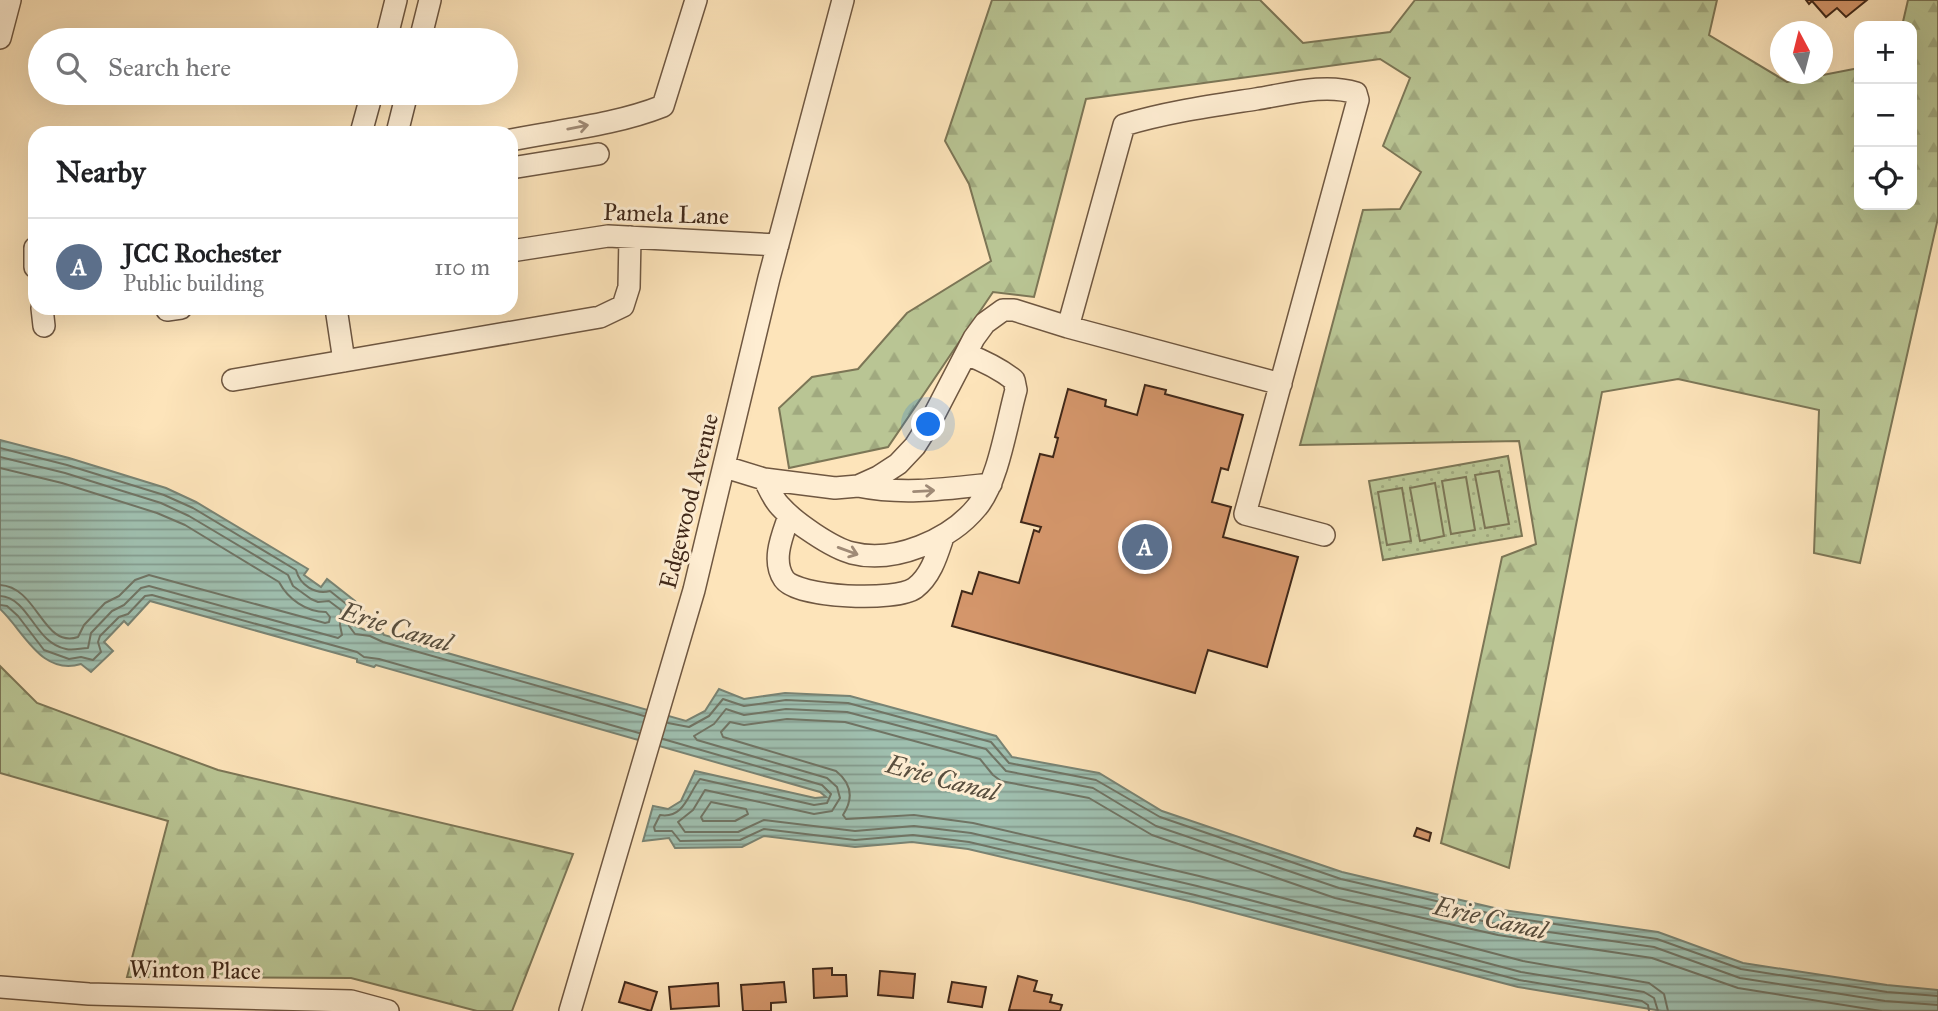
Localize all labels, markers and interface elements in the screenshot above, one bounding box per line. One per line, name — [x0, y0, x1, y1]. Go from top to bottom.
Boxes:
north arrow — [1770, 21, 1833, 84]
map controls — [1854, 21, 1917, 210]
button: + — [1854, 21, 1917, 84]
search box — [28, 28, 518, 105]
icon: search — [52, 48, 90, 86]
text: Search here — [108, 51, 231, 83]
button: − — [1854, 84, 1917, 147]
one-way arrow — [566, 120, 589, 133]
button: locate — [1854, 147, 1917, 210]
text: Nearby — [56, 154, 146, 190]
street label: Pamela Lane — [602, 197, 730, 231]
text: JCC Rochester — [123, 237, 281, 269]
text: A — [71, 253, 87, 281]
text: 110 m — [434, 253, 490, 281]
text: Public building — [123, 269, 263, 297]
your location — [911, 407, 945, 441]
street label: Edgewood Avenue — [653, 410, 725, 592]
one-way arrow — [912, 484, 935, 497]
pin: A — [1122, 521, 1168, 573]
one-way arrow — [836, 546, 858, 558]
water label: Erie Canal — [335, 595, 458, 660]
water label: Erie Canal — [881, 747, 1004, 809]
water label: Erie Canal — [1429, 889, 1552, 947]
street label: Winton Place — [129, 954, 261, 986]

